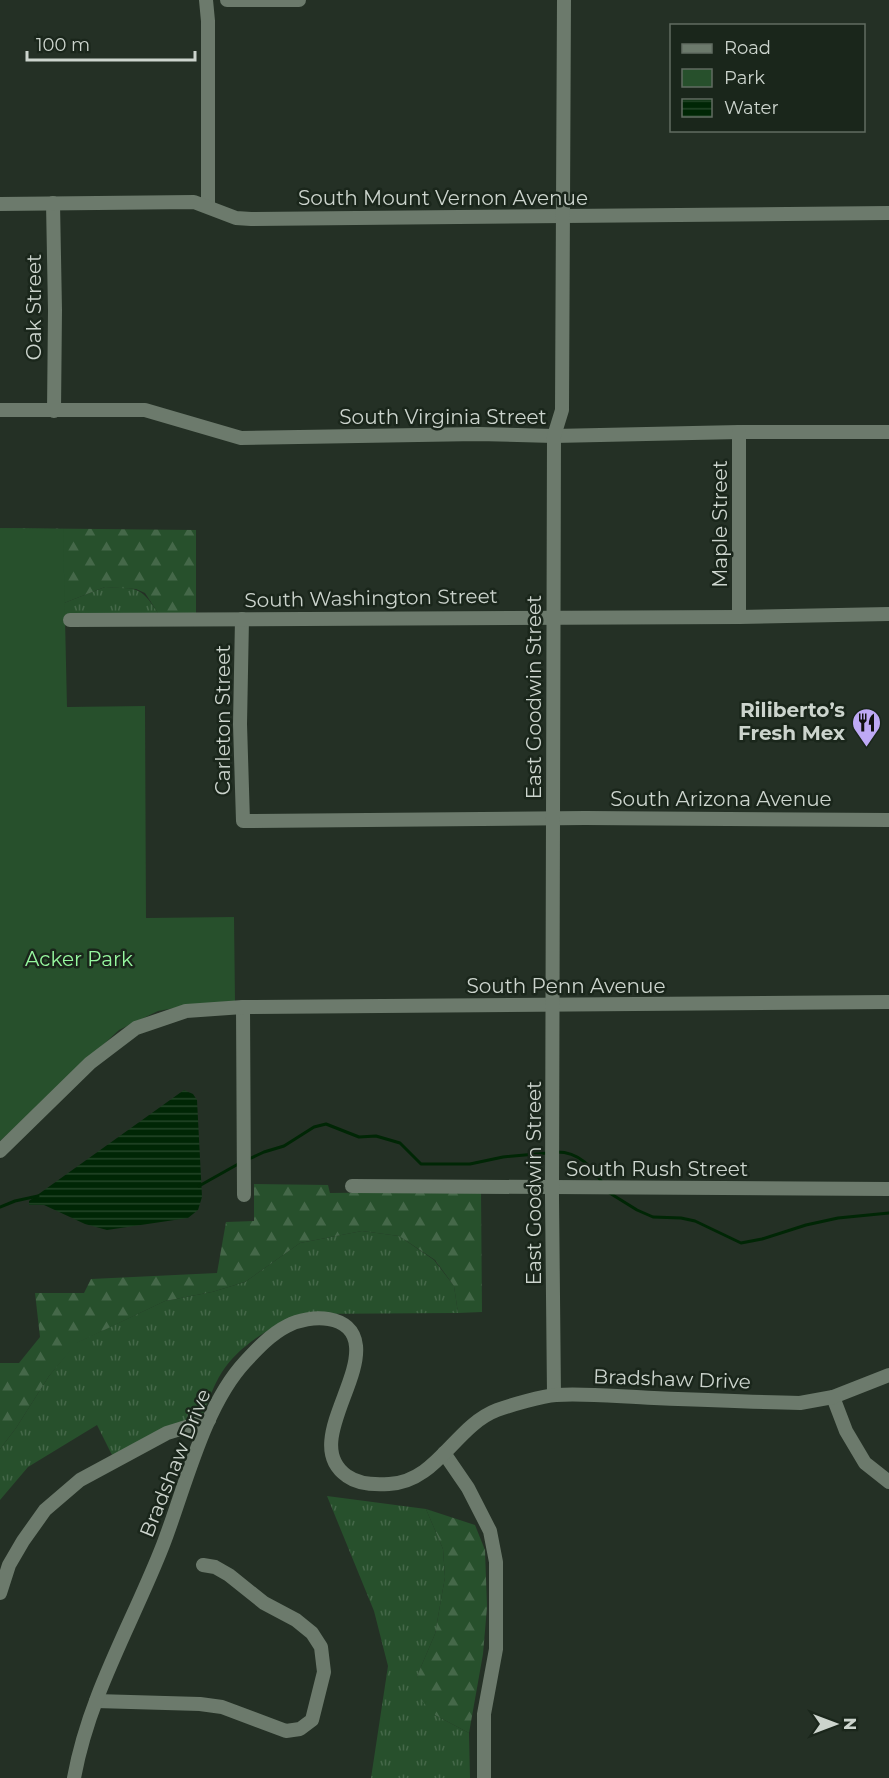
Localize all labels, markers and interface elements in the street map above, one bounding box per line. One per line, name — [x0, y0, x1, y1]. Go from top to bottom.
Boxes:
scale bar — [27, 24, 195, 62]
legend — [670, 24, 865, 132]
text: 100 m — [36, 34, 90, 56]
text: Road — [724, 37, 771, 59]
text: Park — [724, 67, 765, 89]
text: Water — [724, 97, 779, 119]
street label: South Mount Vernon Avenue — [298, 186, 588, 210]
street label: Oak Street — [22, 254, 46, 360]
street label: South Virginia Street — [339, 405, 547, 429]
street label: Maple Street — [708, 460, 732, 588]
street label: South Washington Street — [244, 584, 498, 612]
street label: East Goodwin Street — [522, 595, 546, 799]
street label: Carleton Street — [211, 645, 235, 795]
place label: Riliberto’s Fresh Mex — [738, 698, 845, 745]
restaurant icon: Riliberto’s Fresh Mex — [850, 706, 882, 748]
street label: South Arizona Avenue — [610, 787, 832, 811]
park label: Acker Park — [25, 947, 133, 971]
street label: South Penn Avenue — [466, 974, 666, 998]
street label: East Goodwin Street — [522, 1081, 546, 1285]
street label: South Rush Street — [566, 1157, 748, 1181]
street label: Bradshaw Drive — [593, 1364, 751, 1394]
street label: Bradshaw Drive — [134, 1385, 216, 1541]
north arrow — [805, 1694, 865, 1754]
text: N — [840, 1718, 859, 1730]

